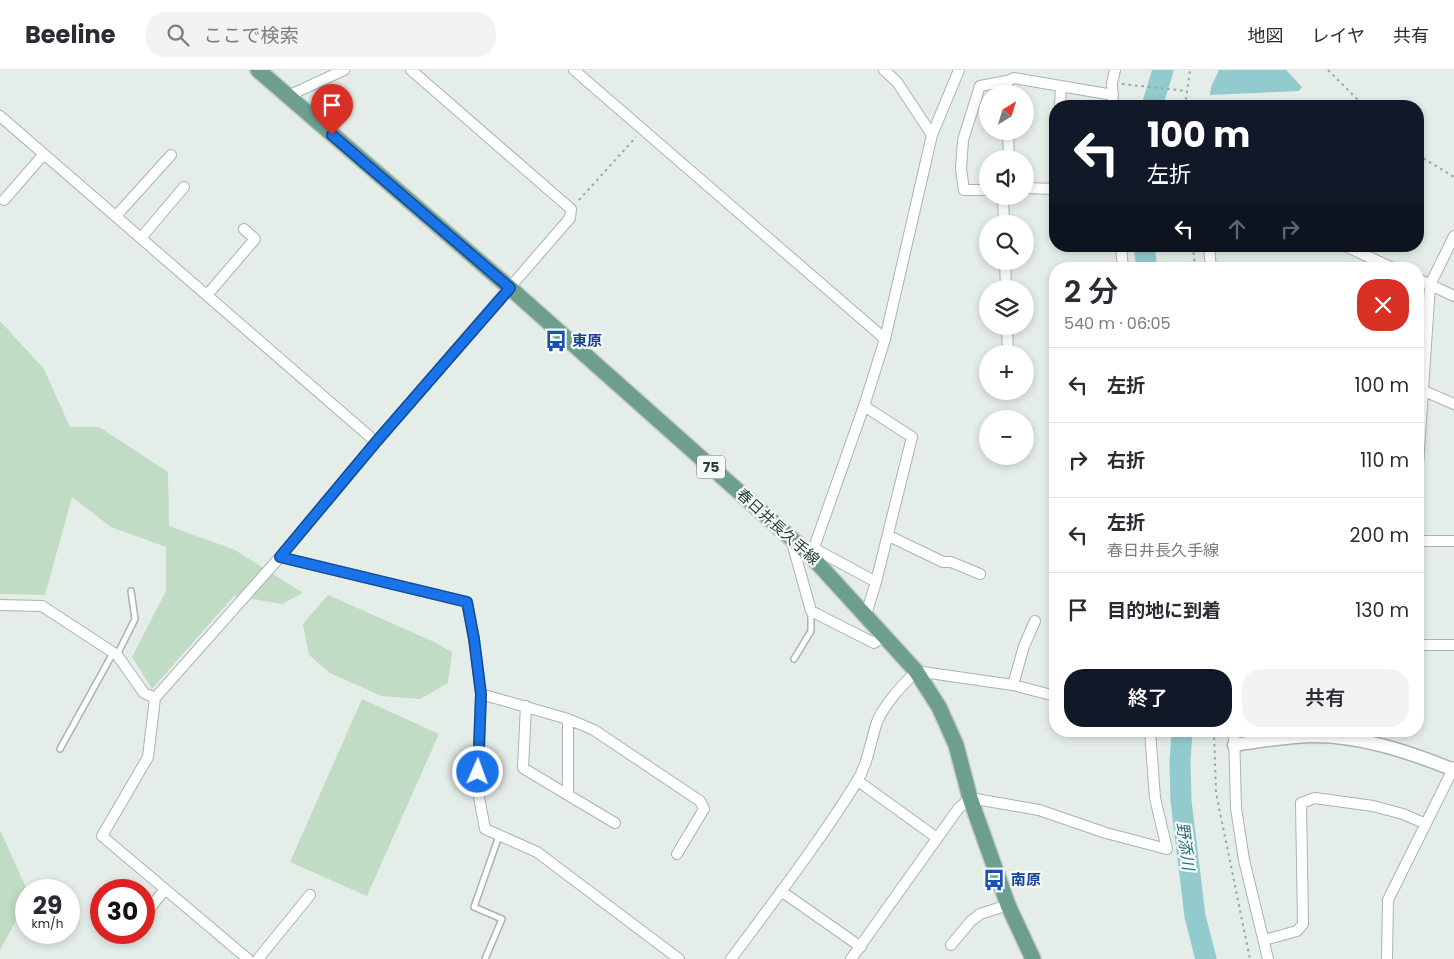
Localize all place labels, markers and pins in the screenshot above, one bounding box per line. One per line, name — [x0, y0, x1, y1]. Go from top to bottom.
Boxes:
pin — [311, 84, 353, 135]
bus stop icon: 東原 — [543, 328, 569, 354]
place label: 東原 — [572, 330, 602, 351]
bus stop icon: 南原 — [981, 867, 1007, 893]
place label: 南原 — [1011, 869, 1041, 890]

